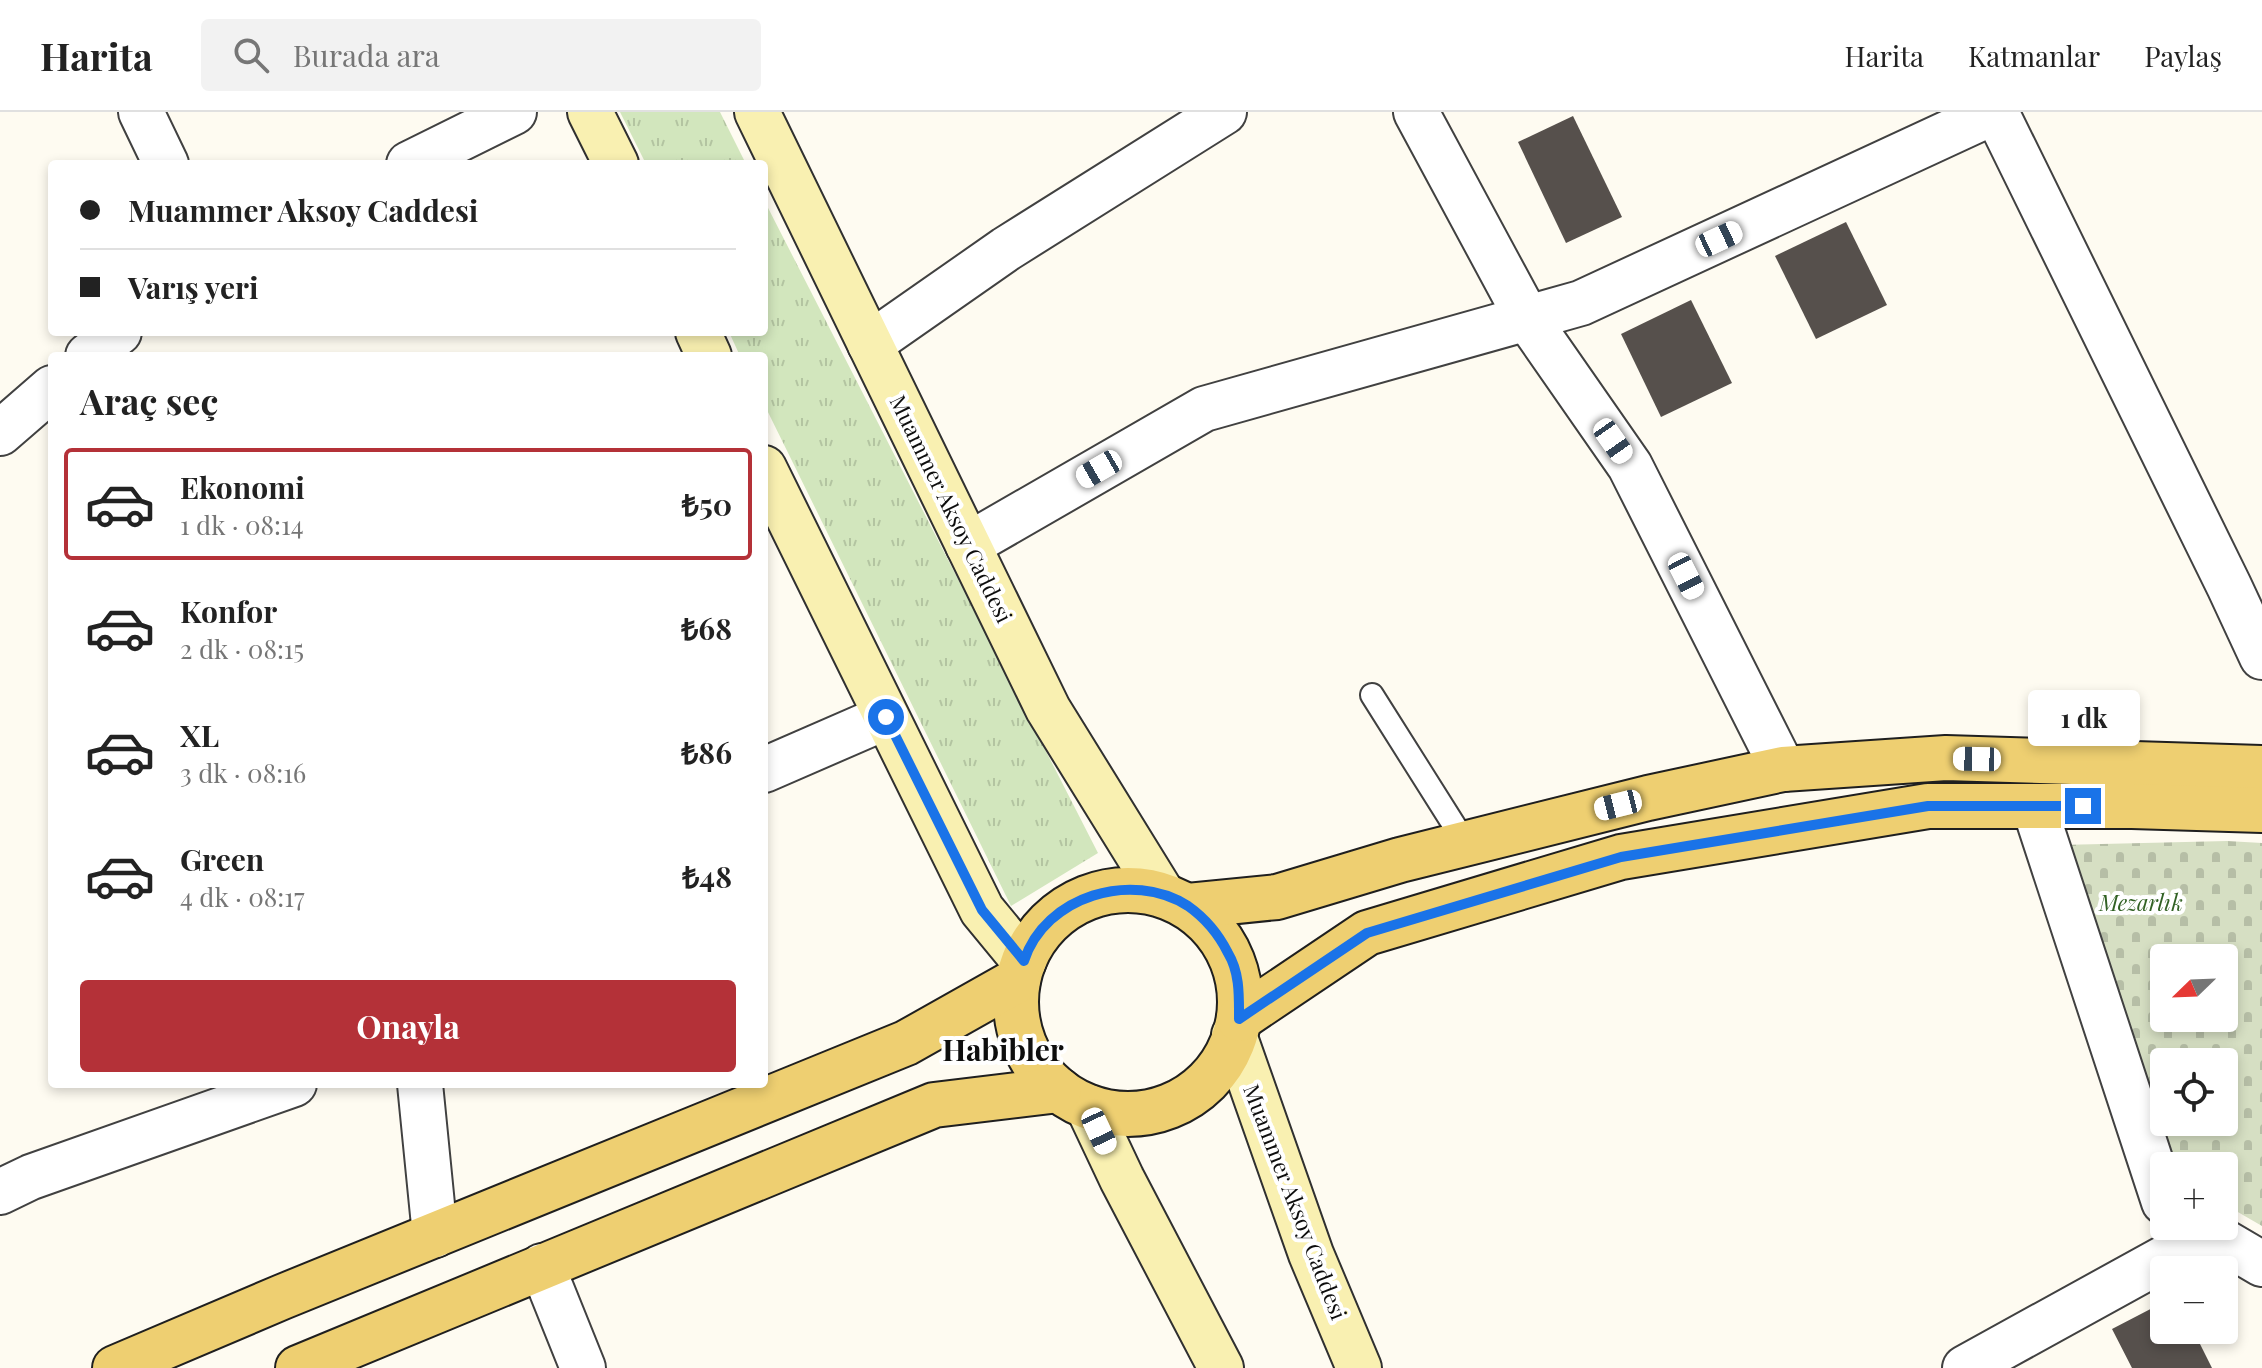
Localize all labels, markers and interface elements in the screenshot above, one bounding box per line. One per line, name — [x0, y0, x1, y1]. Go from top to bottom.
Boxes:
search box — [201, 19, 761, 91]
text: Harita — [40, 30, 153, 81]
icon: search — [229, 33, 273, 77]
text: Burada ara — [293, 35, 440, 75]
text: Harita — [1844, 37, 1924, 74]
text: Katmanlar — [1968, 37, 2100, 74]
text: Paylaş — [2144, 37, 2222, 74]
text: Muammer Aksoy Caddesi — [128, 190, 478, 230]
car — [1692, 218, 1746, 260]
text: Varış yeri — [128, 267, 258, 307]
text: Araç seç — [80, 376, 218, 424]
street label: Muammer Aksoy Caddesi — [884, 390, 1020, 627]
car — [1589, 414, 1637, 468]
car — [1072, 447, 1126, 491]
text: Ekonomi — [180, 467, 305, 507]
icon: car — [84, 468, 156, 540]
text: ₺50 — [682, 484, 732, 524]
text: 1 dk · 08:14 — [180, 507, 304, 542]
car — [1664, 549, 1708, 603]
text: Konfor — [180, 591, 277, 631]
icon: car — [84, 592, 156, 664]
text: ₺68 — [681, 608, 732, 648]
text: 2 dk · 08:15 — [180, 631, 304, 666]
callout: 1 dk — [2027, 690, 2139, 746]
route start — [868, 699, 904, 735]
text: 1 dk — [2061, 700, 2107, 735]
text: XL — [180, 715, 219, 755]
icon: car — [84, 716, 156, 788]
text: ₺86 — [681, 732, 732, 772]
car — [1953, 747, 2001, 771]
text: 3 dk · 08:16 — [180, 755, 306, 790]
car — [1592, 788, 1644, 822]
route end — [2065, 788, 2101, 824]
text: Green — [180, 839, 264, 879]
icon: car — [84, 840, 156, 912]
text: ₺48 — [682, 856, 732, 896]
text: 4 dk · 08:17 — [180, 879, 304, 914]
park label: Mezarlık — [2098, 887, 2183, 917]
north arrow — [2150, 944, 2238, 1032]
map controls — [2150, 944, 2238, 1344]
button: Onayla — [80, 980, 736, 1072]
district label: Habibler — [942, 1029, 1064, 1069]
button: locate — [2150, 1048, 2238, 1136]
street label: Muammer Aksoy Caddesi — [1237, 1080, 1355, 1324]
car — [1078, 1104, 1120, 1158]
button: + — [2150, 1152, 2238, 1240]
button: − — [2150, 1256, 2238, 1344]

